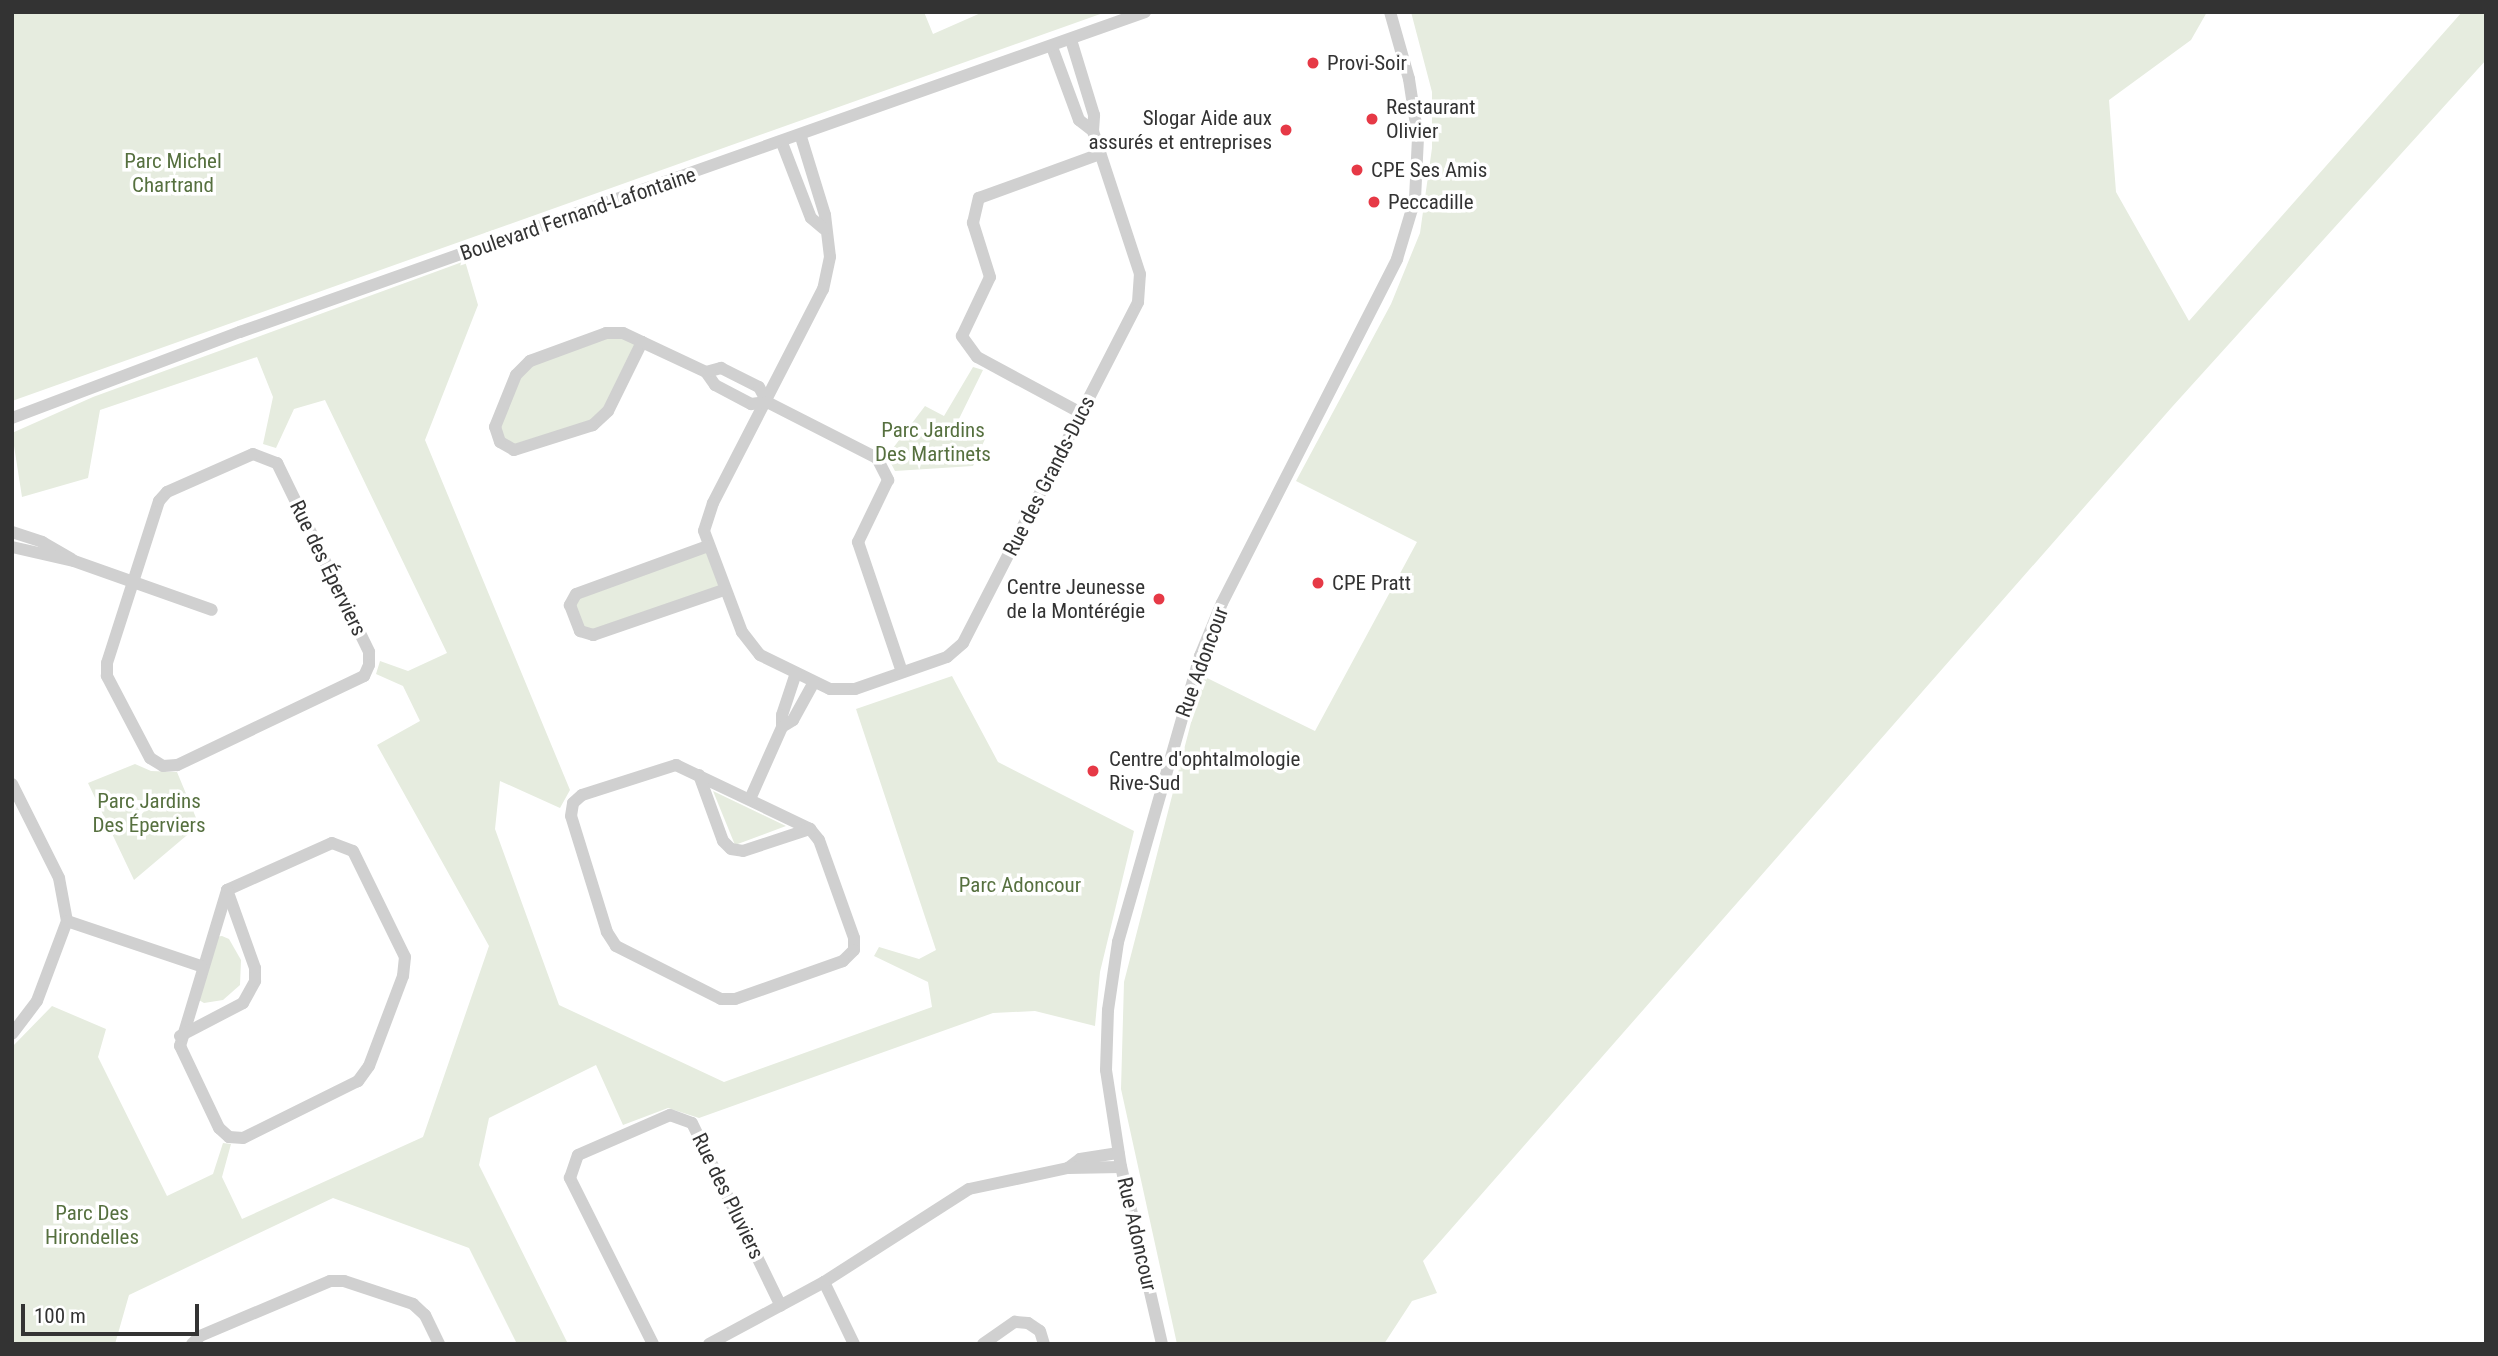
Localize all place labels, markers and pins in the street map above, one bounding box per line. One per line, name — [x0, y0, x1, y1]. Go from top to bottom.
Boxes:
place label: Provi-Soir — [1327, 50, 1407, 76]
marker: Provi-Soir — [1305, 55, 1321, 71]
place label: Restaurant Olivier — [1386, 94, 1475, 144]
place label: Slogar Aide aux assurés et entreprises — [1088, 105, 1272, 155]
marker: Restaurant Olivier — [1364, 111, 1380, 127]
marker: Slogar Aide aux assurés et entreprises — [1278, 122, 1294, 138]
place label: CPE Ses Amis — [1371, 157, 1487, 183]
marker: CPE Ses Amis — [1349, 162, 1365, 178]
place label: Peccadille — [1388, 189, 1474, 215]
marker: Peccadille — [1366, 194, 1382, 210]
place label: CPE Pratt — [1332, 570, 1411, 596]
place label: Centre Jeunesse de la Montérégie — [1007, 574, 1145, 624]
marker: CPE Pratt — [1310, 575, 1326, 591]
marker: Centre Jeunesse de la Montérégie — [1151, 591, 1167, 607]
place label: Centre d'ophtalmologie Rive-Sud — [1109, 746, 1300, 796]
marker: Centre d'ophtalmologie Rive-Sud — [1083, 761, 1103, 781]

